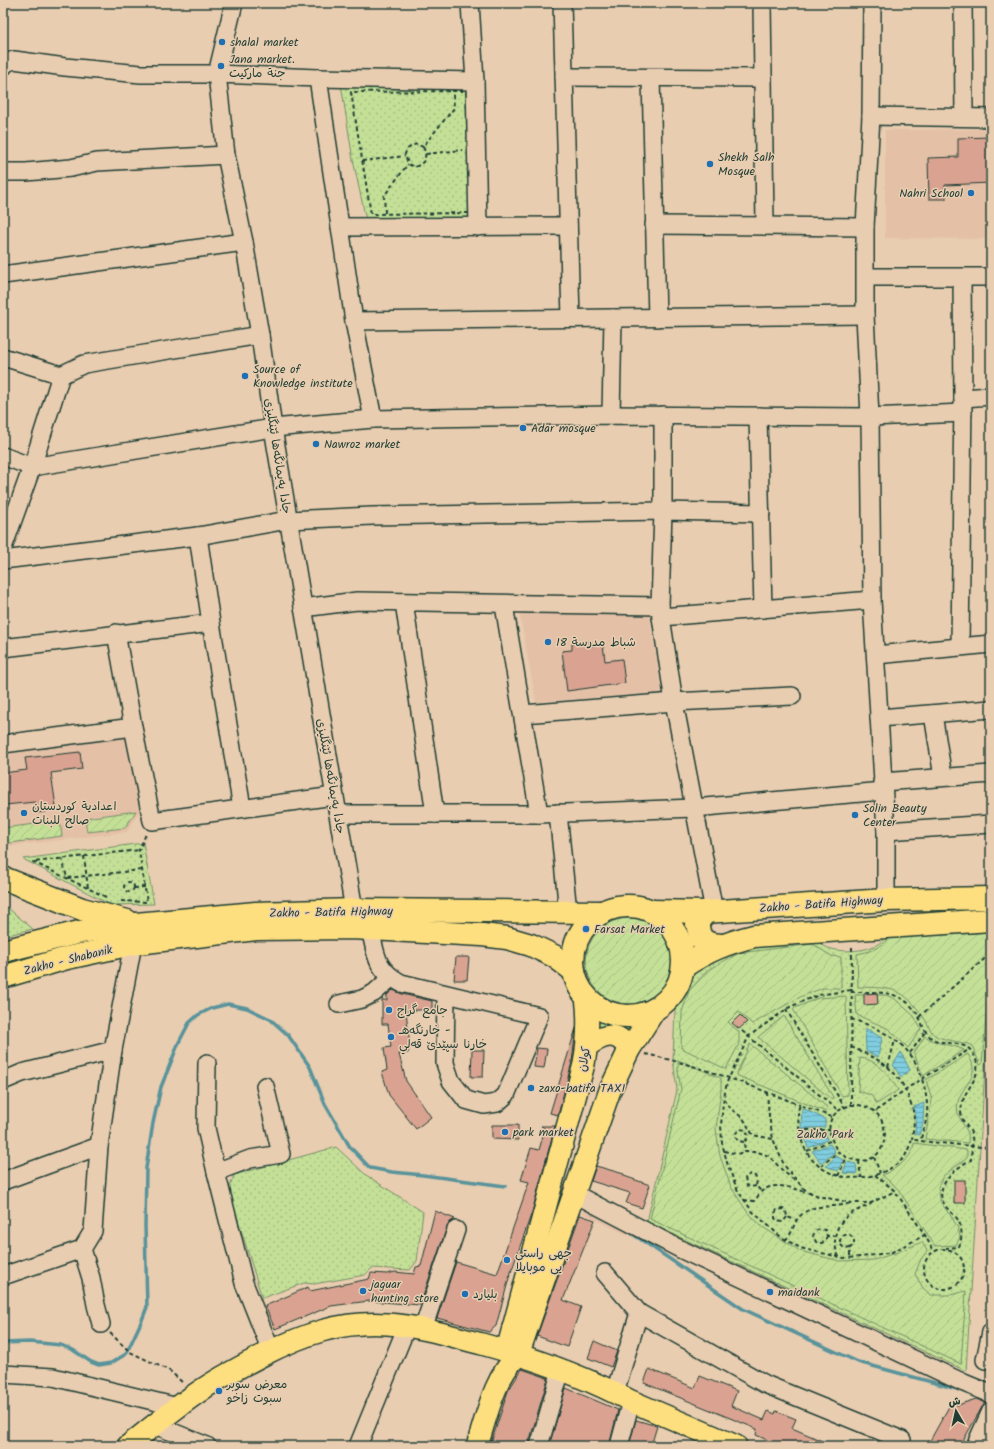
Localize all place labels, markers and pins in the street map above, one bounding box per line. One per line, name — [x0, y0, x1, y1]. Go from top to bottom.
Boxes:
place label: shalal market — [230, 33, 299, 52]
marker: shalal market — [217, 37, 227, 47]
place label: Jana market. جنة ماركيت — [229, 50, 295, 83]
marker: Jana market. جنة ماركيت — [216, 61, 226, 71]
place label: Shekh Salh Mosque — [718, 148, 774, 181]
marker: Shekh Salh Mosque — [705, 159, 715, 169]
place label: Nahri School — [899, 184, 963, 203]
marker: Nahri School — [966, 188, 976, 198]
place label: Source of Knowledge institute — [253, 360, 353, 393]
marker: Source of Knowledge institute — [240, 371, 250, 381]
place label: Adar mosque — [531, 419, 596, 438]
marker: Adar mosque — [518, 423, 528, 433]
place label: Nawroz market — [324, 435, 401, 454]
marker: Nawroz market — [311, 439, 321, 449]
place label: 18 شباط مدرسة — [556, 633, 636, 652]
marker: 18 شباط مدرسة — [543, 637, 553, 647]
place label: اعدادية كوردستان صالح للبنات — [32, 797, 116, 830]
place label: Solin Beauty Center — [863, 799, 927, 832]
marker: اعدادية كوردستان صالح للبنات — [19, 808, 29, 818]
marker: Solin Beauty Center — [850, 810, 860, 820]
place label: Farsat Market — [594, 920, 665, 939]
marker: Farsat Market — [581, 924, 591, 934]
place label: جامع گراج — [397, 1001, 448, 1020]
marker: جامع گراج — [384, 1005, 394, 1015]
place label: خارنگه‌هـ - خارنا سپێدێ قه‌لي — [398, 1021, 487, 1055]
marker: خارنگه‌هـ - خارنا سپێدێ قه‌لي — [386, 1032, 396, 1042]
place label: zaxo-batifa TAXI — [539, 1079, 626, 1098]
marker: zaxo-batifa TAXI — [526, 1083, 536, 1093]
place label: park market — [512, 1123, 574, 1142]
marker: park market — [500, 1127, 510, 1137]
place label: جهى راستى يى موبايلا — [515, 1244, 572, 1277]
marker: جهى راستى يى موبايلا — [502, 1255, 512, 1265]
place label: jaguar hunting store — [368, 1275, 439, 1308]
place label: maidank — [778, 1283, 820, 1302]
place label: بليارد — [473, 1285, 498, 1304]
marker: jaguar hunting store — [358, 1286, 368, 1296]
marker: maidank — [765, 1287, 775, 1297]
marker: بليارد — [460, 1289, 470, 1299]
place label: معرض سوبر سبوت زاخو — [226, 1375, 287, 1408]
marker: معرض سوبر سبوت زاخو — [214, 1386, 224, 1396]

